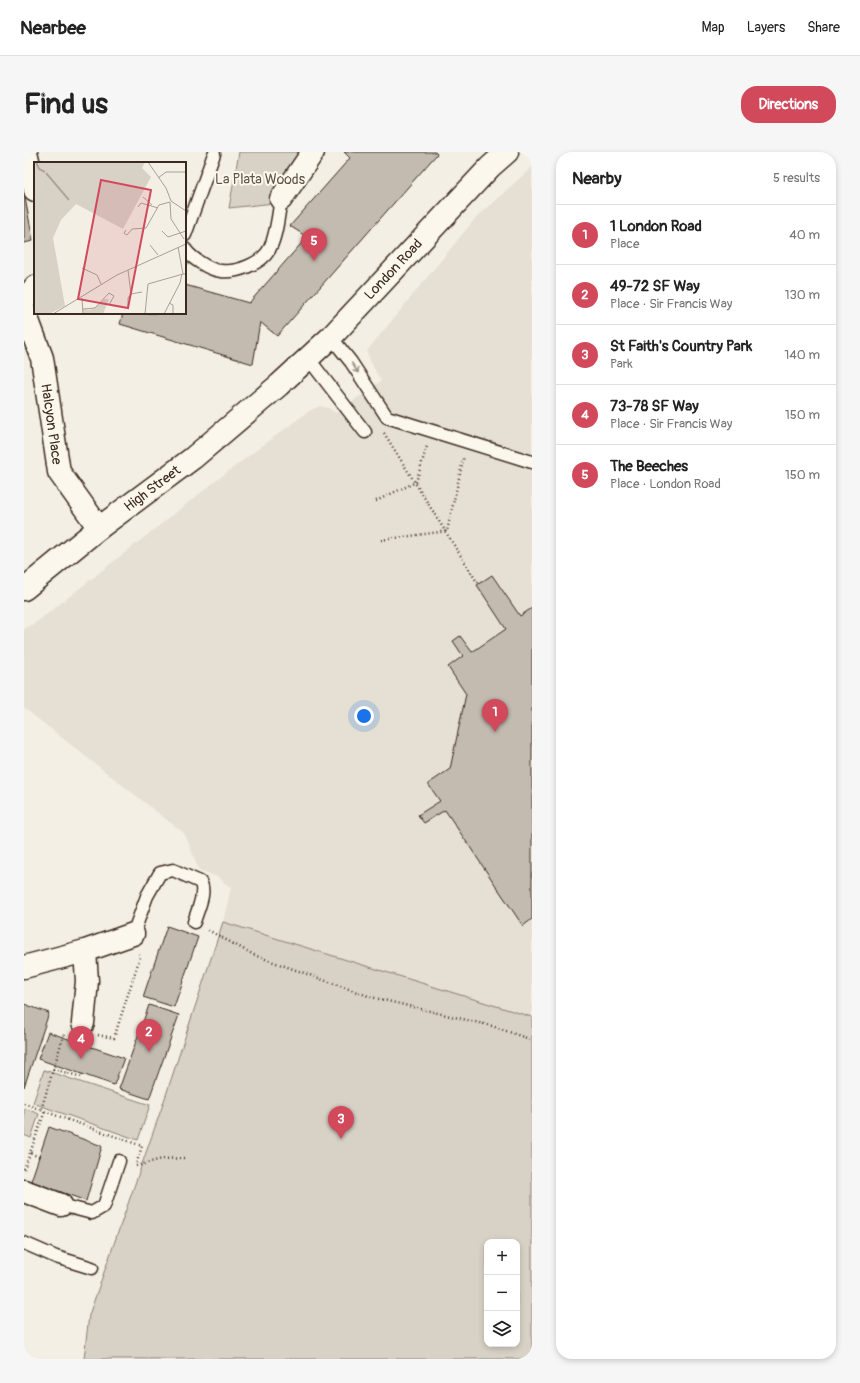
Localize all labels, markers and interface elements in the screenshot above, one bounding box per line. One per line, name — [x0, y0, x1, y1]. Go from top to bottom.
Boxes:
text: Nearbee — [20, 16, 86, 40]
text: Map — [702, 19, 725, 36]
text: Layers — [747, 19, 785, 36]
text: Share — [807, 19, 840, 36]
button: Directions — [741, 86, 836, 123]
text: Find us — [24, 87, 108, 122]
inset map — [34, 162, 186, 314]
text: Nearby — [572, 168, 621, 189]
text: 5 results — [773, 170, 820, 186]
park label: La Plata Woods — [215, 171, 306, 188]
text: 1 London Road — [610, 217, 702, 236]
text: 1 — [582, 227, 588, 243]
text: 40 m — [789, 227, 820, 243]
pin: 5 — [301, 228, 327, 261]
street label: London Road — [361, 235, 426, 303]
text: Place — [610, 236, 639, 252]
text: 49-72 SF Way — [610, 277, 700, 296]
text: 2 — [581, 287, 589, 303]
text: 130 m — [784, 287, 820, 303]
text: Place · Sir Francis Way — [610, 296, 732, 312]
text: St Faith's Country Park — [610, 337, 752, 356]
text: 3 — [581, 347, 589, 363]
text: 140 m — [784, 347, 820, 363]
text: Park — [610, 356, 633, 372]
one-way arrow — [351, 362, 359, 373]
street label: Halcyon Place — [37, 382, 66, 466]
text: 73-78 SF Way — [610, 397, 699, 416]
text: 4 — [581, 407, 589, 423]
text: 150 m — [785, 407, 820, 423]
text: Place · Sir Francis Way — [610, 416, 732, 432]
text: The Beeches — [610, 457, 688, 476]
street label: High Street — [121, 462, 184, 515]
text: 5 — [581, 467, 589, 483]
text: 150 m — [785, 467, 820, 483]
text: Place · London Road — [610, 476, 721, 492]
pin: 1 — [482, 699, 508, 732]
your location — [354, 706, 374, 726]
pin: 2 — [136, 1019, 162, 1052]
pin: 4 — [68, 1026, 94, 1059]
pin: 3 — [328, 1106, 354, 1139]
map controls — [484, 1239, 520, 1347]
button: + — [484, 1239, 520, 1275]
button: − — [484, 1275, 520, 1311]
button: layers — [484, 1311, 520, 1347]

